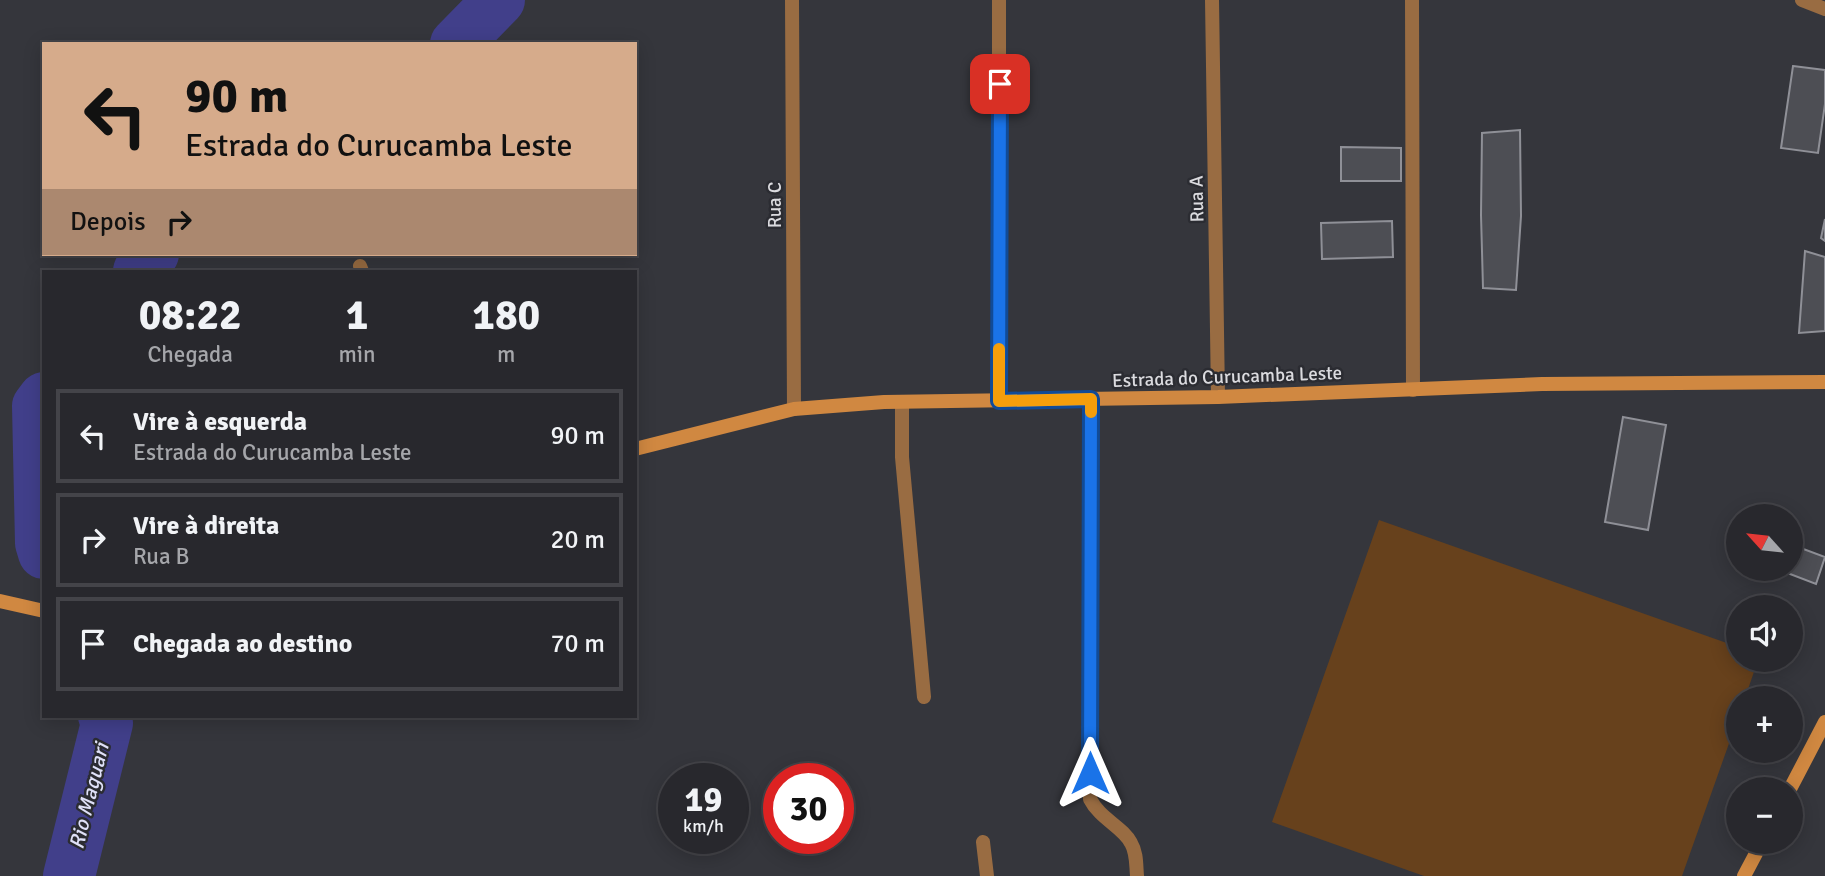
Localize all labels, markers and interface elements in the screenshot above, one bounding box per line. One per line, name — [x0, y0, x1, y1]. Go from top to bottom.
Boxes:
pin — [970, 54, 1030, 114]
icon: arrive — [981, 65, 1019, 103]
text: 90 m — [185, 66, 288, 126]
icon: left — [70, 70, 161, 161]
text: Estrada do Curucamba Leste — [185, 126, 572, 165]
street label: Rua A — [1185, 175, 1209, 223]
street label: Rua C — [763, 182, 787, 228]
icon: right — [160, 203, 198, 241]
text: Depois — [70, 206, 146, 238]
text: 08:22 — [139, 290, 242, 341]
text: 1 — [346, 290, 368, 341]
text: 180 — [472, 290, 540, 341]
text: Chegada — [147, 340, 233, 369]
text: min — [338, 340, 376, 369]
text: m — [497, 340, 515, 369]
street label: Estrada do Curucamba Leste — [1112, 361, 1342, 393]
text: Vire à esquerda — [133, 406, 307, 438]
icon: left — [74, 417, 112, 455]
text: 90 m — [550, 420, 605, 452]
text: Estrada do Curucamba Leste — [133, 438, 411, 467]
north arrow — [1726, 504, 1802, 581]
map controls — [1726, 504, 1803, 854]
text: Vire à direita — [133, 510, 279, 542]
icon: right — [74, 521, 112, 559]
text: 20 m — [550, 524, 605, 556]
text: Rua B — [133, 542, 190, 571]
button: sound — [1726, 595, 1803, 672]
icon: arrive — [74, 625, 112, 663]
text: Chegada ao destino — [133, 628, 352, 660]
text: 70 m — [550, 628, 605, 660]
button: + — [1726, 686, 1803, 763]
position arrow — [1053, 736, 1127, 810]
water label: Rio Maguari — [63, 738, 115, 852]
speed limit sign: 30 — [763, 763, 854, 854]
button: − — [1726, 777, 1803, 854]
text: 19 — [685, 778, 722, 821]
text: km/h — [683, 815, 724, 837]

